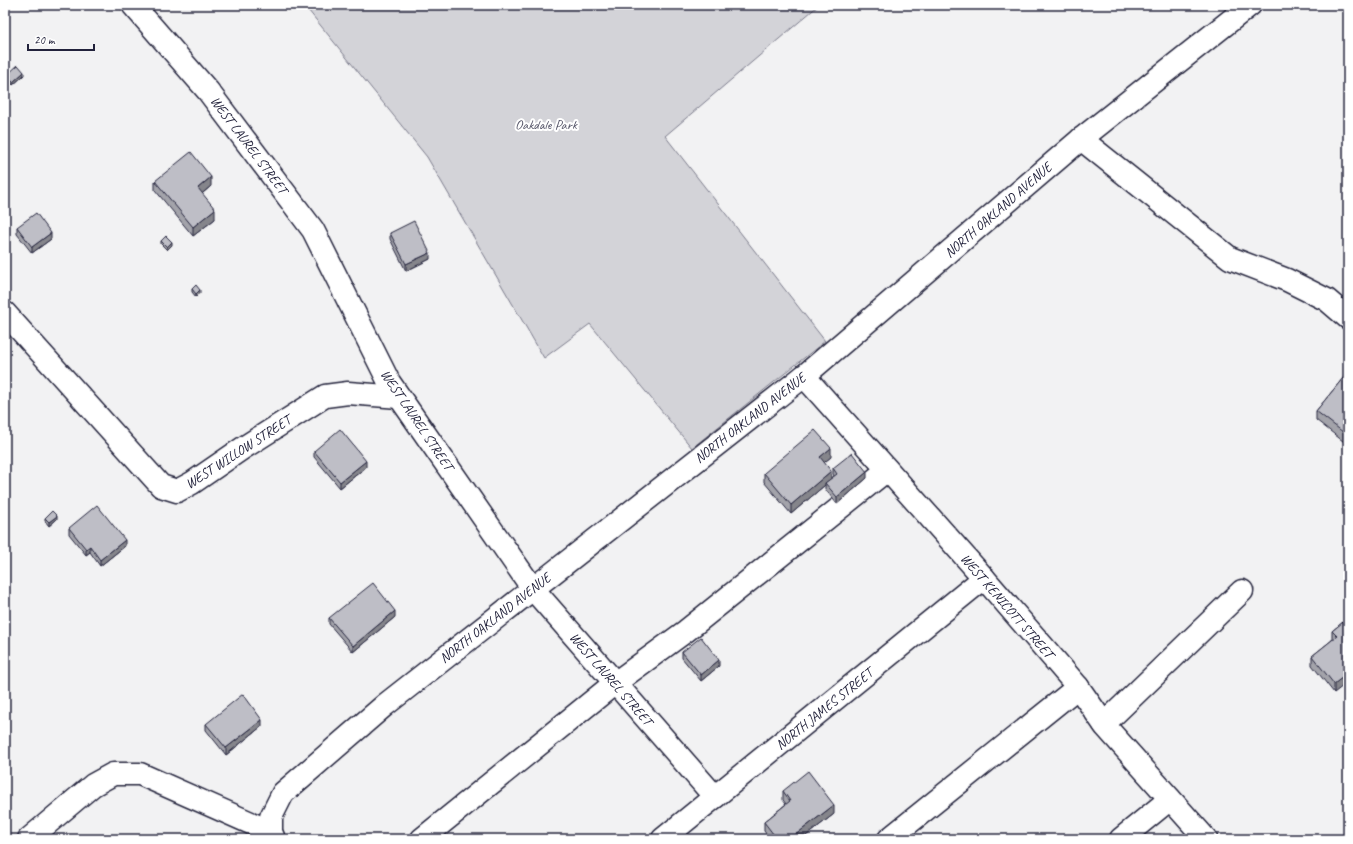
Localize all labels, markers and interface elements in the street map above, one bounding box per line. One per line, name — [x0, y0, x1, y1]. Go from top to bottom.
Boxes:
scale bar — [28, 26, 94, 52]
text: 20 m — [34, 32, 56, 48]
street label: WEST LAUREL STREET — [207, 93, 293, 200]
park label: Oakdale Park — [515, 116, 578, 133]
street label: NORTH OAKLAND AVENUE — [941, 157, 1057, 261]
street label: WEST LAUREL STREET — [377, 366, 459, 477]
street label: NORTH OAKLAND AVENUE — [691, 368, 811, 467]
street label: WEST WILLOW STREET — [182, 410, 297, 492]
street label: WEST KENICOTT STREET — [957, 550, 1059, 664]
street label: NORTH OAKLAND AVENUE — [436, 568, 556, 667]
street label: WEST LAUREL STREET — [566, 629, 658, 732]
street label: NORTH JAMES STREET — [772, 662, 879, 753]

